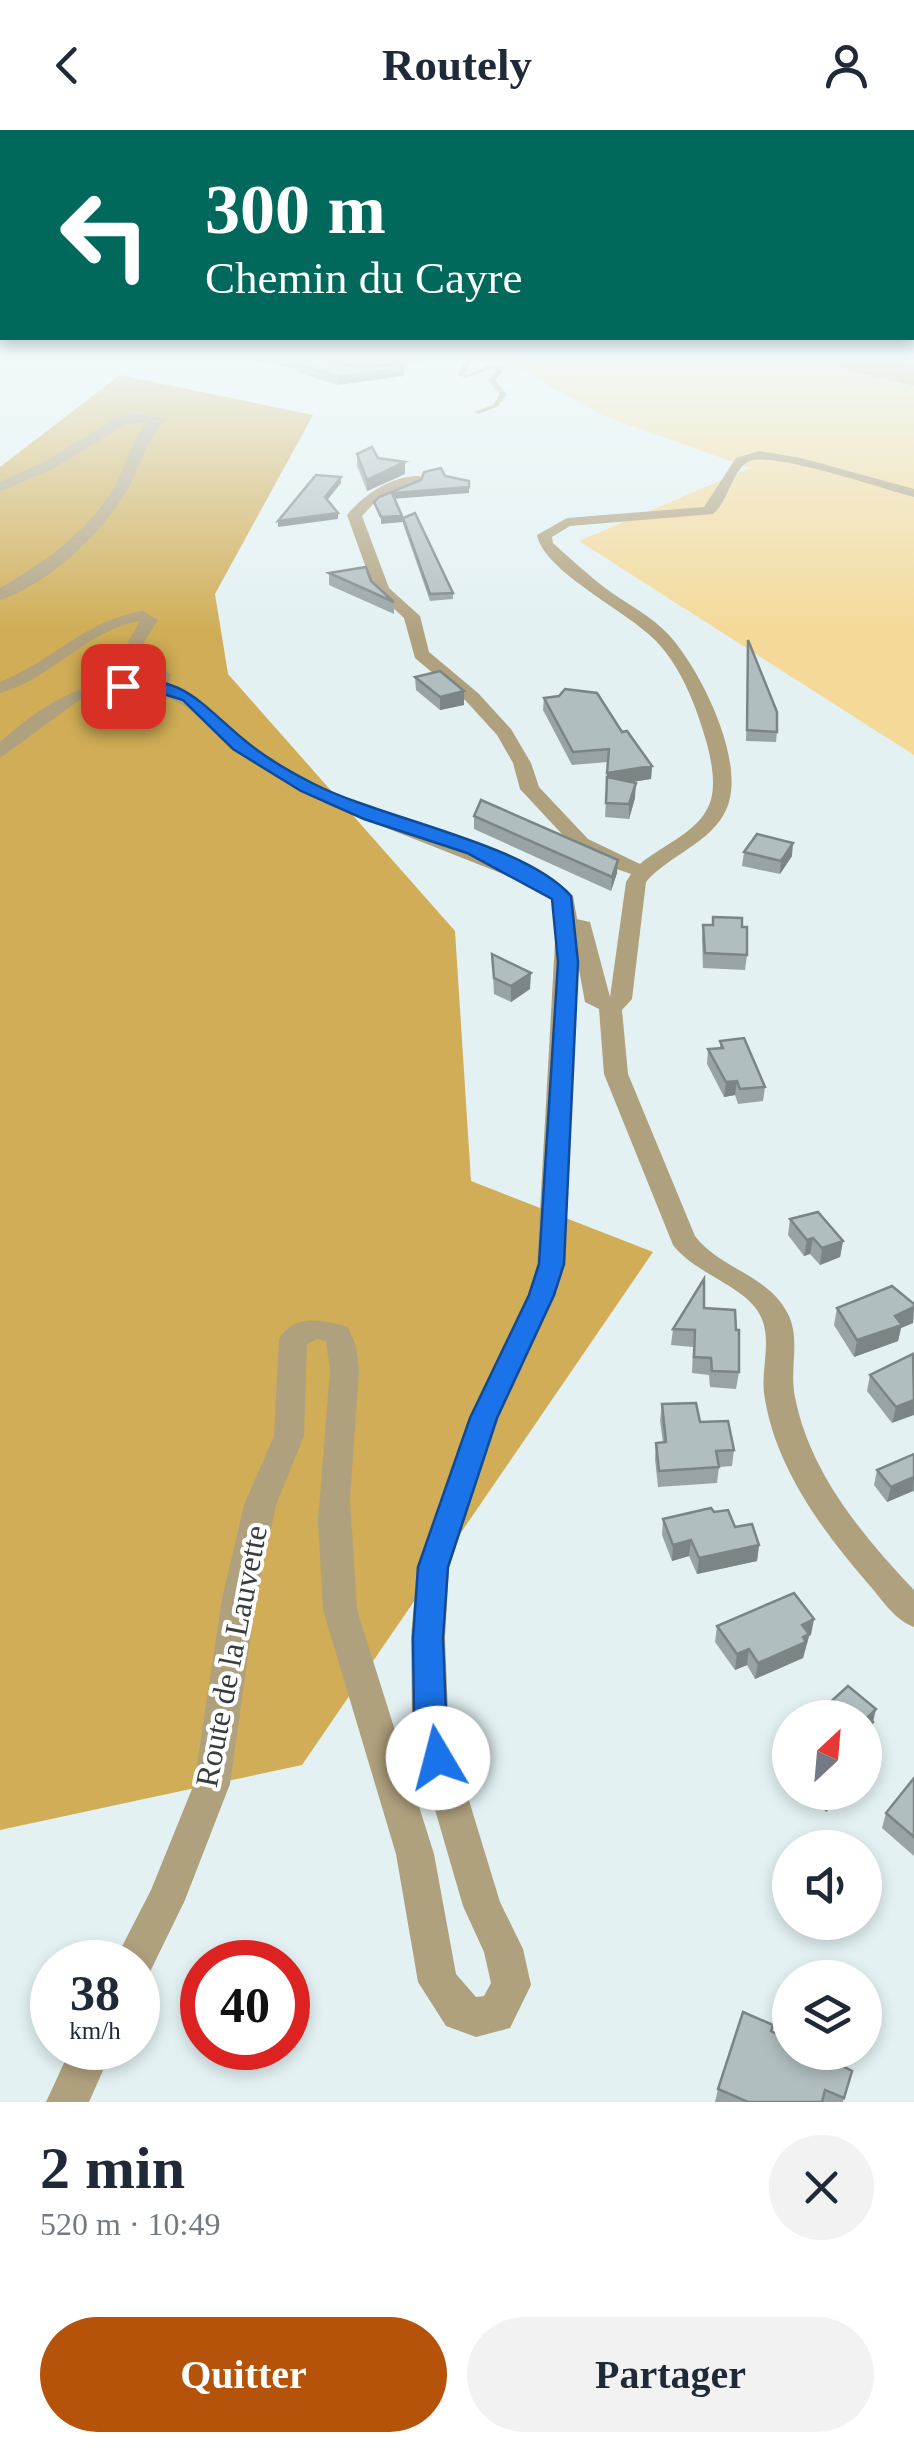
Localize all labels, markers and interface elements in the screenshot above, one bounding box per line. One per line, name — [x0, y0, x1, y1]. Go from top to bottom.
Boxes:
icon: back — [40, 38, 95, 93]
icon: person — [819, 38, 874, 93]
text: Routely — [382, 40, 532, 90]
icon: left — [40, 170, 170, 300]
text: 300 m — [205, 171, 386, 248]
text: Chemin du Cayre — [205, 253, 522, 303]
pin — [81, 644, 166, 729]
icon: arrive — [96, 659, 151, 714]
street label: Route de la Lauvette — [188, 1522, 274, 1790]
north arrow — [772, 1700, 882, 1810]
map controls — [772, 1700, 882, 2070]
position arrow — [386, 1706, 490, 1810]
button: sound — [772, 1830, 882, 1940]
speed limit sign: 40 — [180, 1940, 310, 2070]
button: layers — [772, 1960, 882, 2070]
text: 38 — [70, 1965, 120, 2021]
text: km/h — [69, 2017, 121, 2044]
text: 2 min — [40, 2135, 185, 2201]
button: close — [769, 2135, 874, 2240]
text: 520 m · 10:49 — [40, 2206, 220, 2242]
button: Quitter — [40, 2317, 447, 2432]
button: Partager — [467, 2317, 874, 2432]

